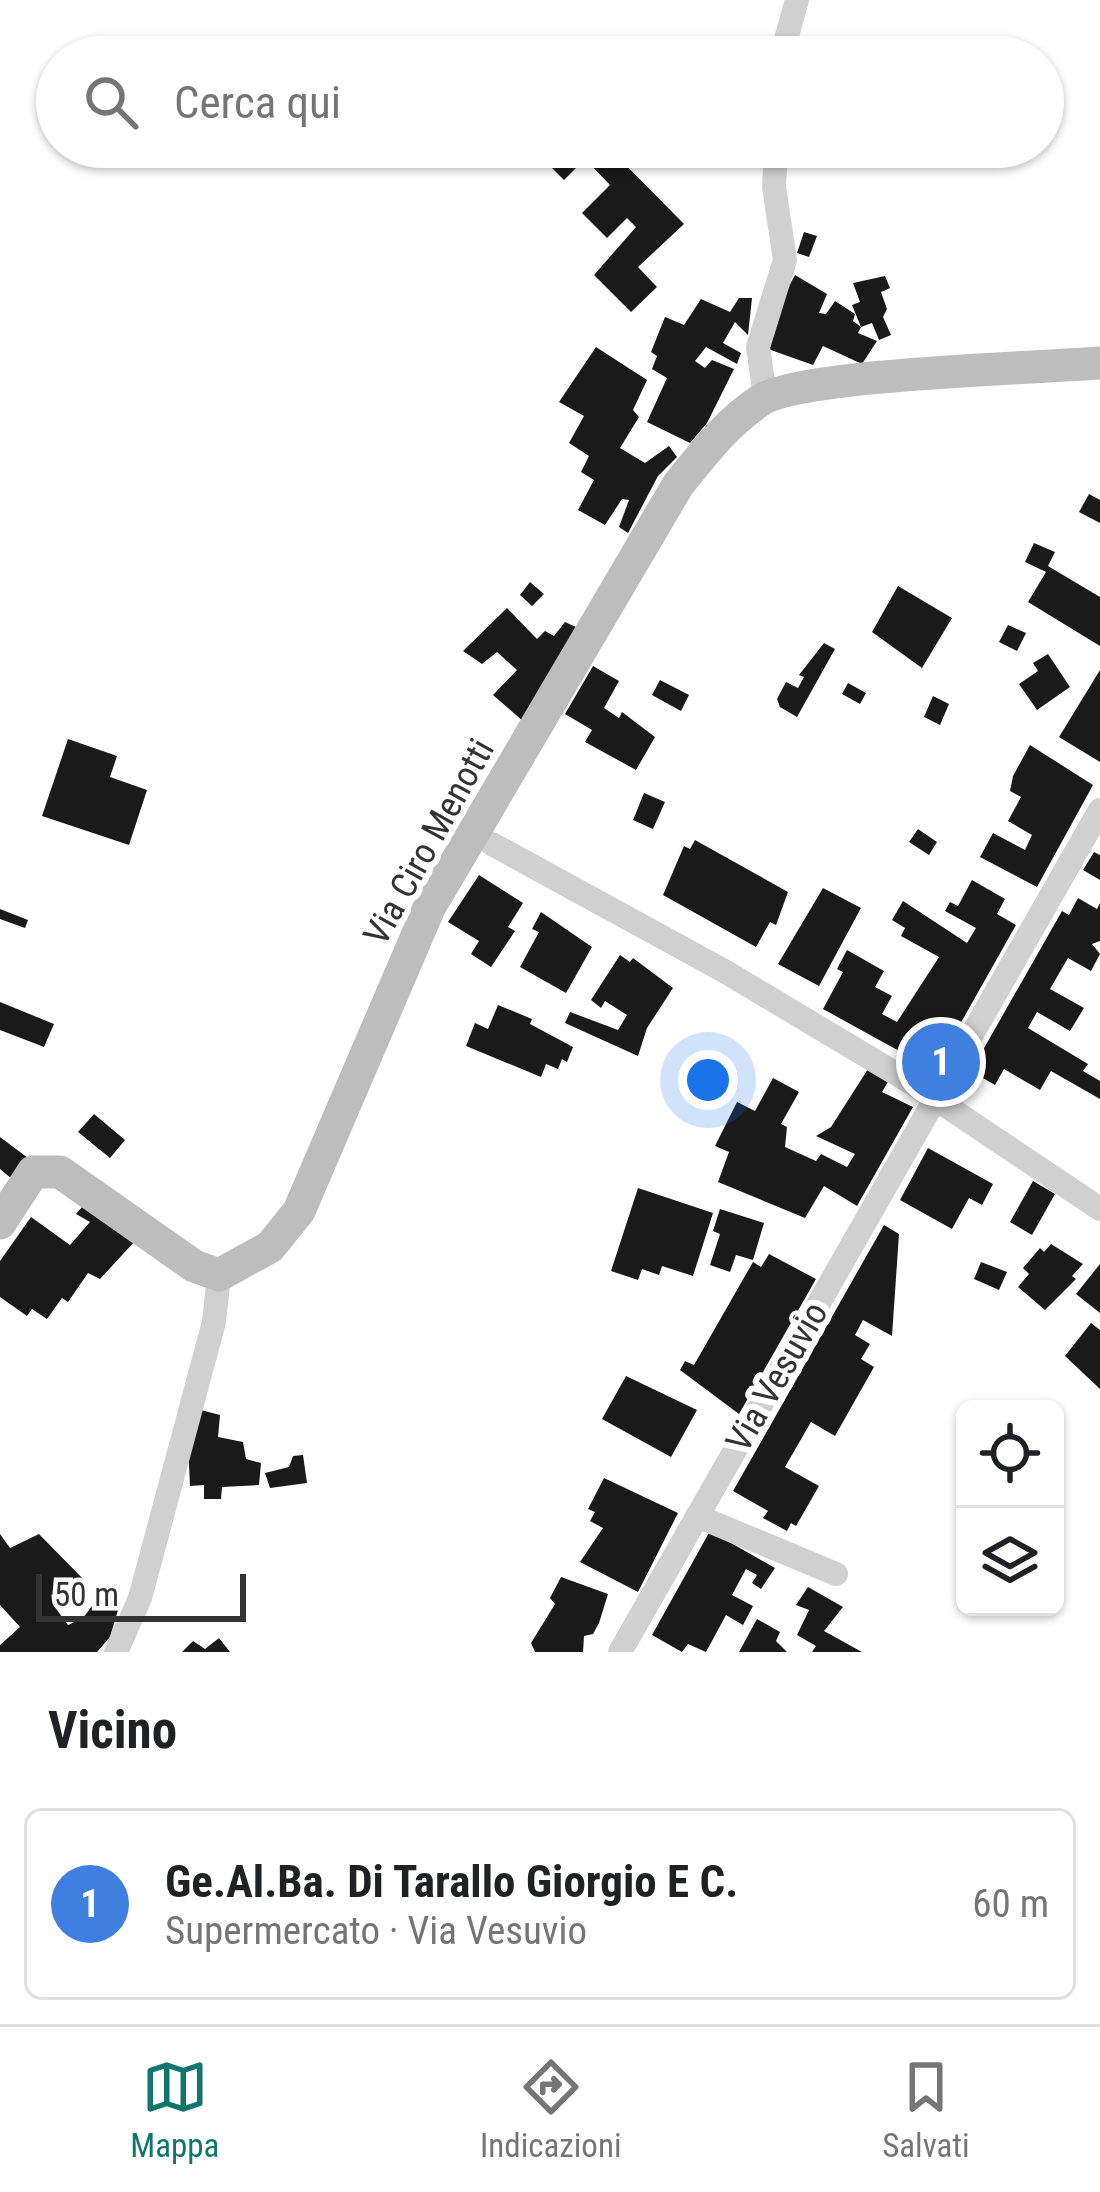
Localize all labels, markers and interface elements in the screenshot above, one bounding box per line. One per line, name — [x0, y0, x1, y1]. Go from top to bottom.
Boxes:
search box — [36, 36, 1064, 168]
icon: search — [78, 69, 144, 135]
text: Cerca qui — [174, 76, 341, 129]
street label: Via Ciro Menotti — [355, 732, 503, 952]
pin: 1 — [902, 1017, 980, 1107]
your location — [678, 1050, 738, 1110]
street label: Via Vesuvio — [717, 1295, 837, 1459]
map controls — [956, 1400, 1064, 1616]
button: locate — [956, 1400, 1064, 1508]
button: layers — [956, 1508, 1064, 1616]
scale bar — [36, 1568, 246, 1621]
text: 50 m — [54, 1575, 119, 1614]
text: Vicino — [48, 1701, 177, 1760]
text: Ge.Al.Ba. Di Tarallo Giorgio E C. — [165, 1855, 738, 1908]
text: 1 — [80, 1881, 100, 1927]
text: 60 m — [972, 1881, 1049, 1927]
text: Supermercato · Via Vesuvio — [165, 1908, 587, 1954]
tab: Mappa — [130, 2054, 219, 2165]
tab: Indicazioni — [480, 2054, 622, 2165]
tab: Salvati — [882, 2054, 970, 2165]

